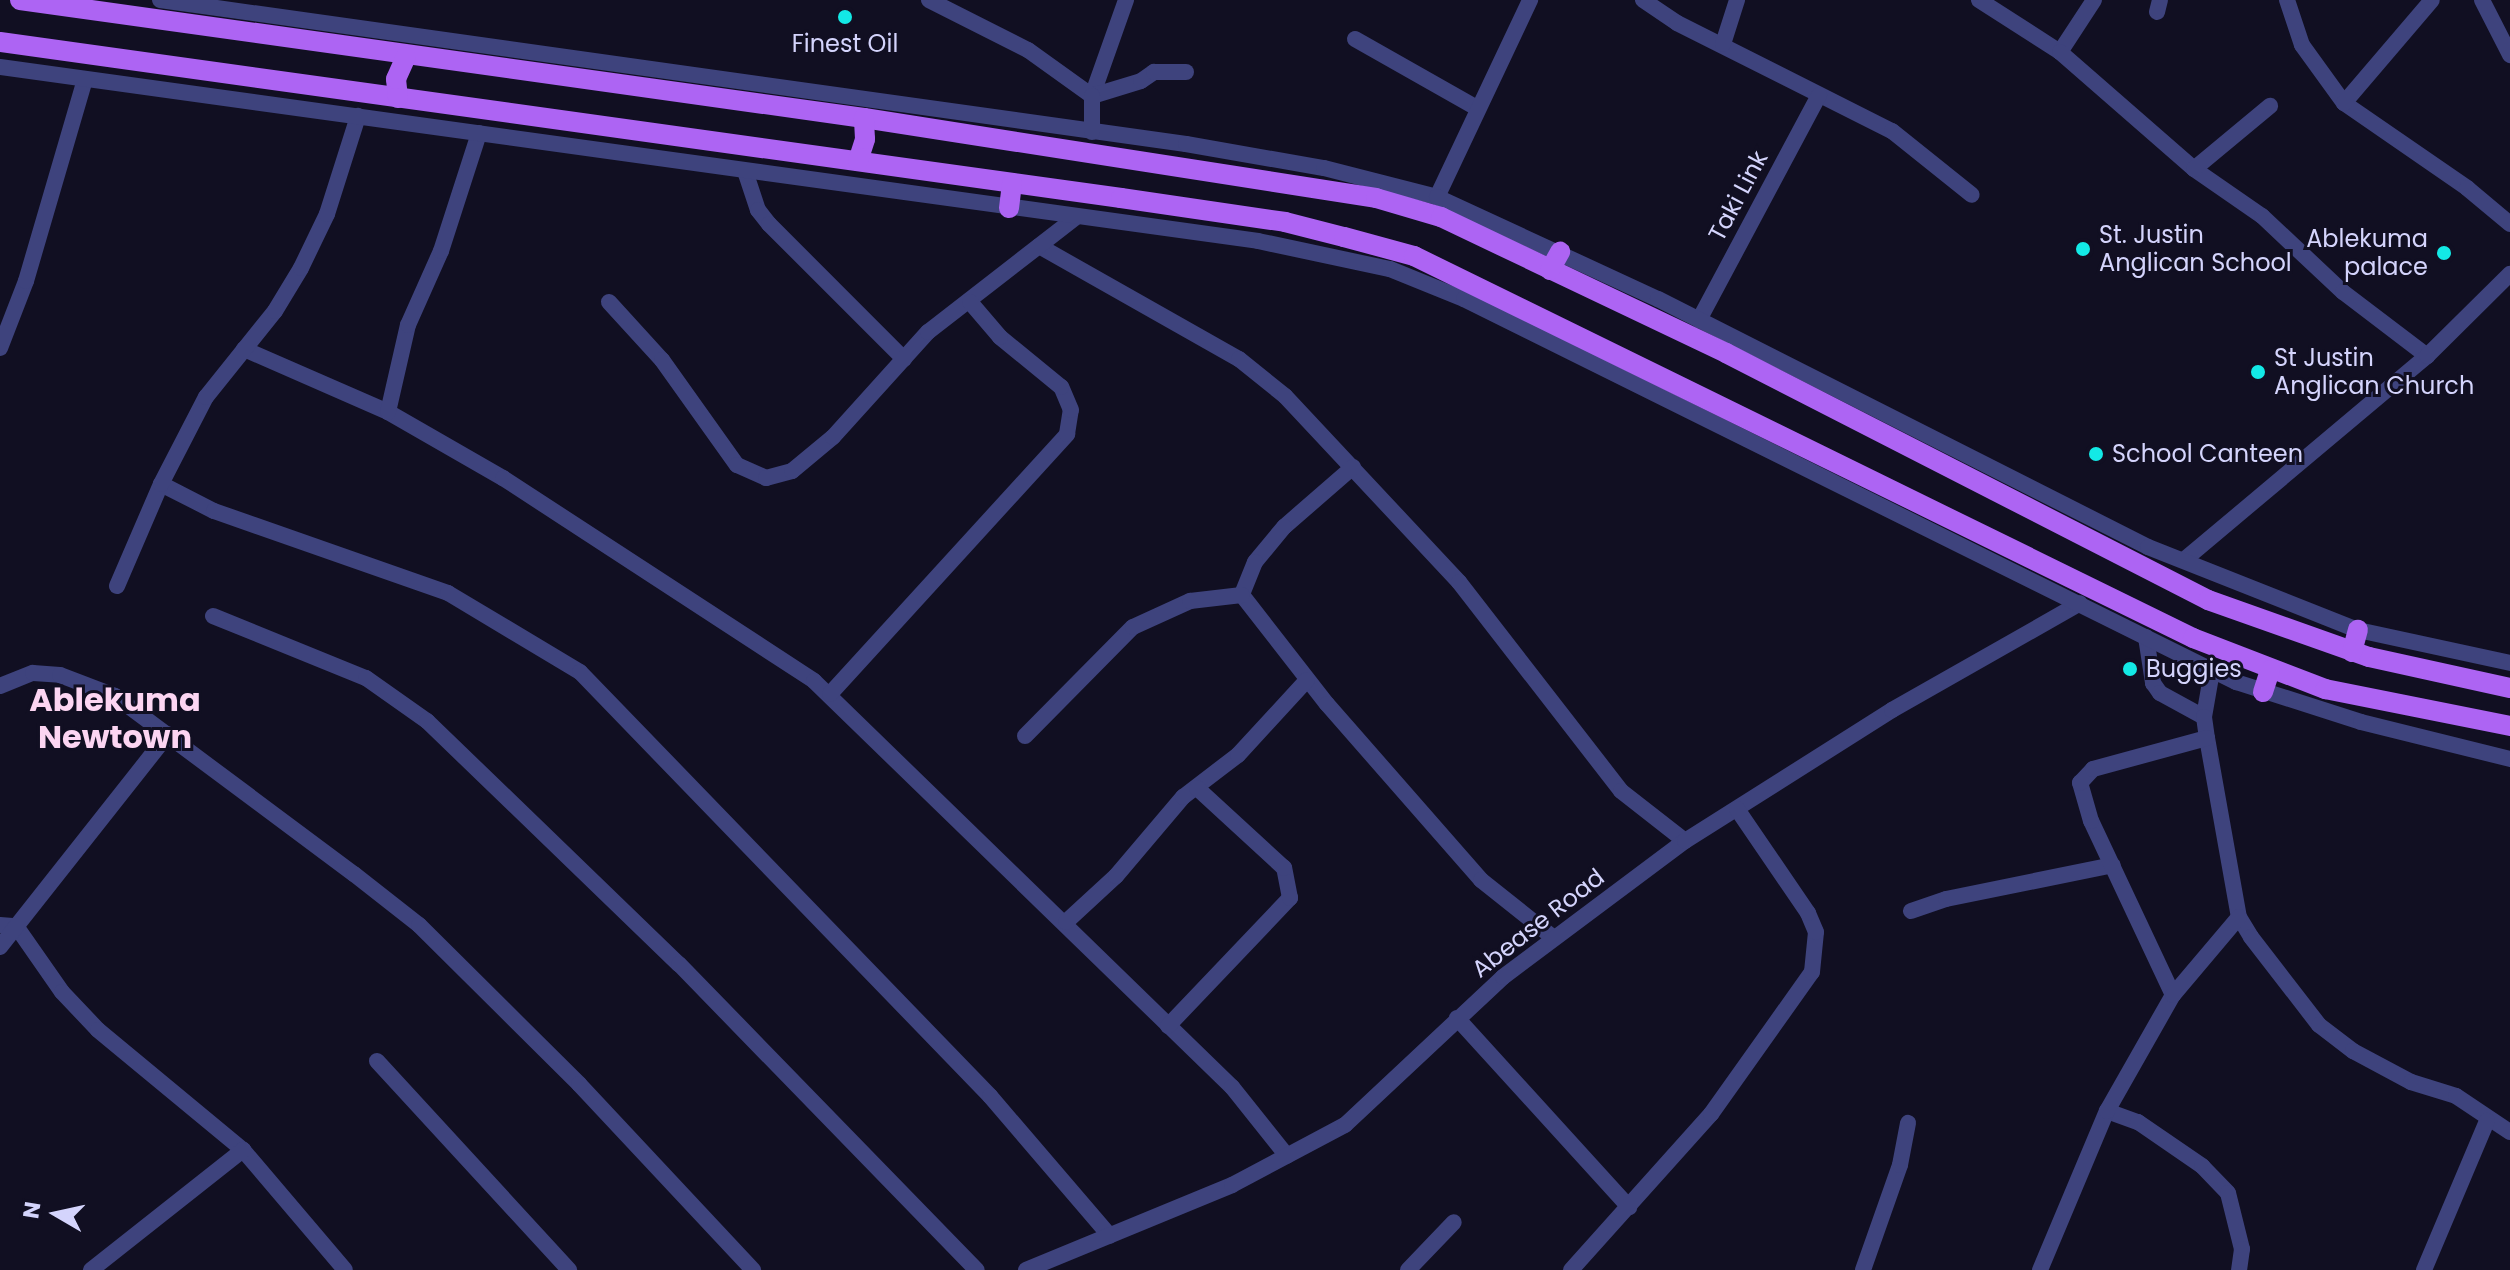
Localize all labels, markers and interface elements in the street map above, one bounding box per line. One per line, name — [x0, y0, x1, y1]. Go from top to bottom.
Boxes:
marker: Finest Oil — [836, 8, 854, 26]
place label: Finest Oil — [792, 30, 898, 58]
street label: Taki Link — [1702, 146, 1774, 246]
place label: St. Justin Anglican School — [2099, 221, 2292, 277]
place label: Ablekuma palace — [2306, 225, 2428, 281]
marker: St. Justin Anglican School — [2074, 240, 2092, 258]
marker: Ablekuma palace — [2435, 244, 2453, 262]
place label: St Justin Anglican Church — [2274, 344, 2474, 400]
marker: St Justin Anglican Church — [2249, 363, 2267, 381]
place label: School Canteen — [2112, 440, 2303, 468]
marker: School Canteen — [2087, 445, 2105, 463]
place label: Buggies — [2146, 655, 2242, 683]
marker: Buggies — [2121, 660, 2139, 678]
district label: Ablekuma Newtown — [29, 682, 201, 757]
street label: Abease Road — [1466, 862, 1610, 984]
north arrow — [16, 1174, 96, 1254]
text: N — [15, 1200, 48, 1221]

